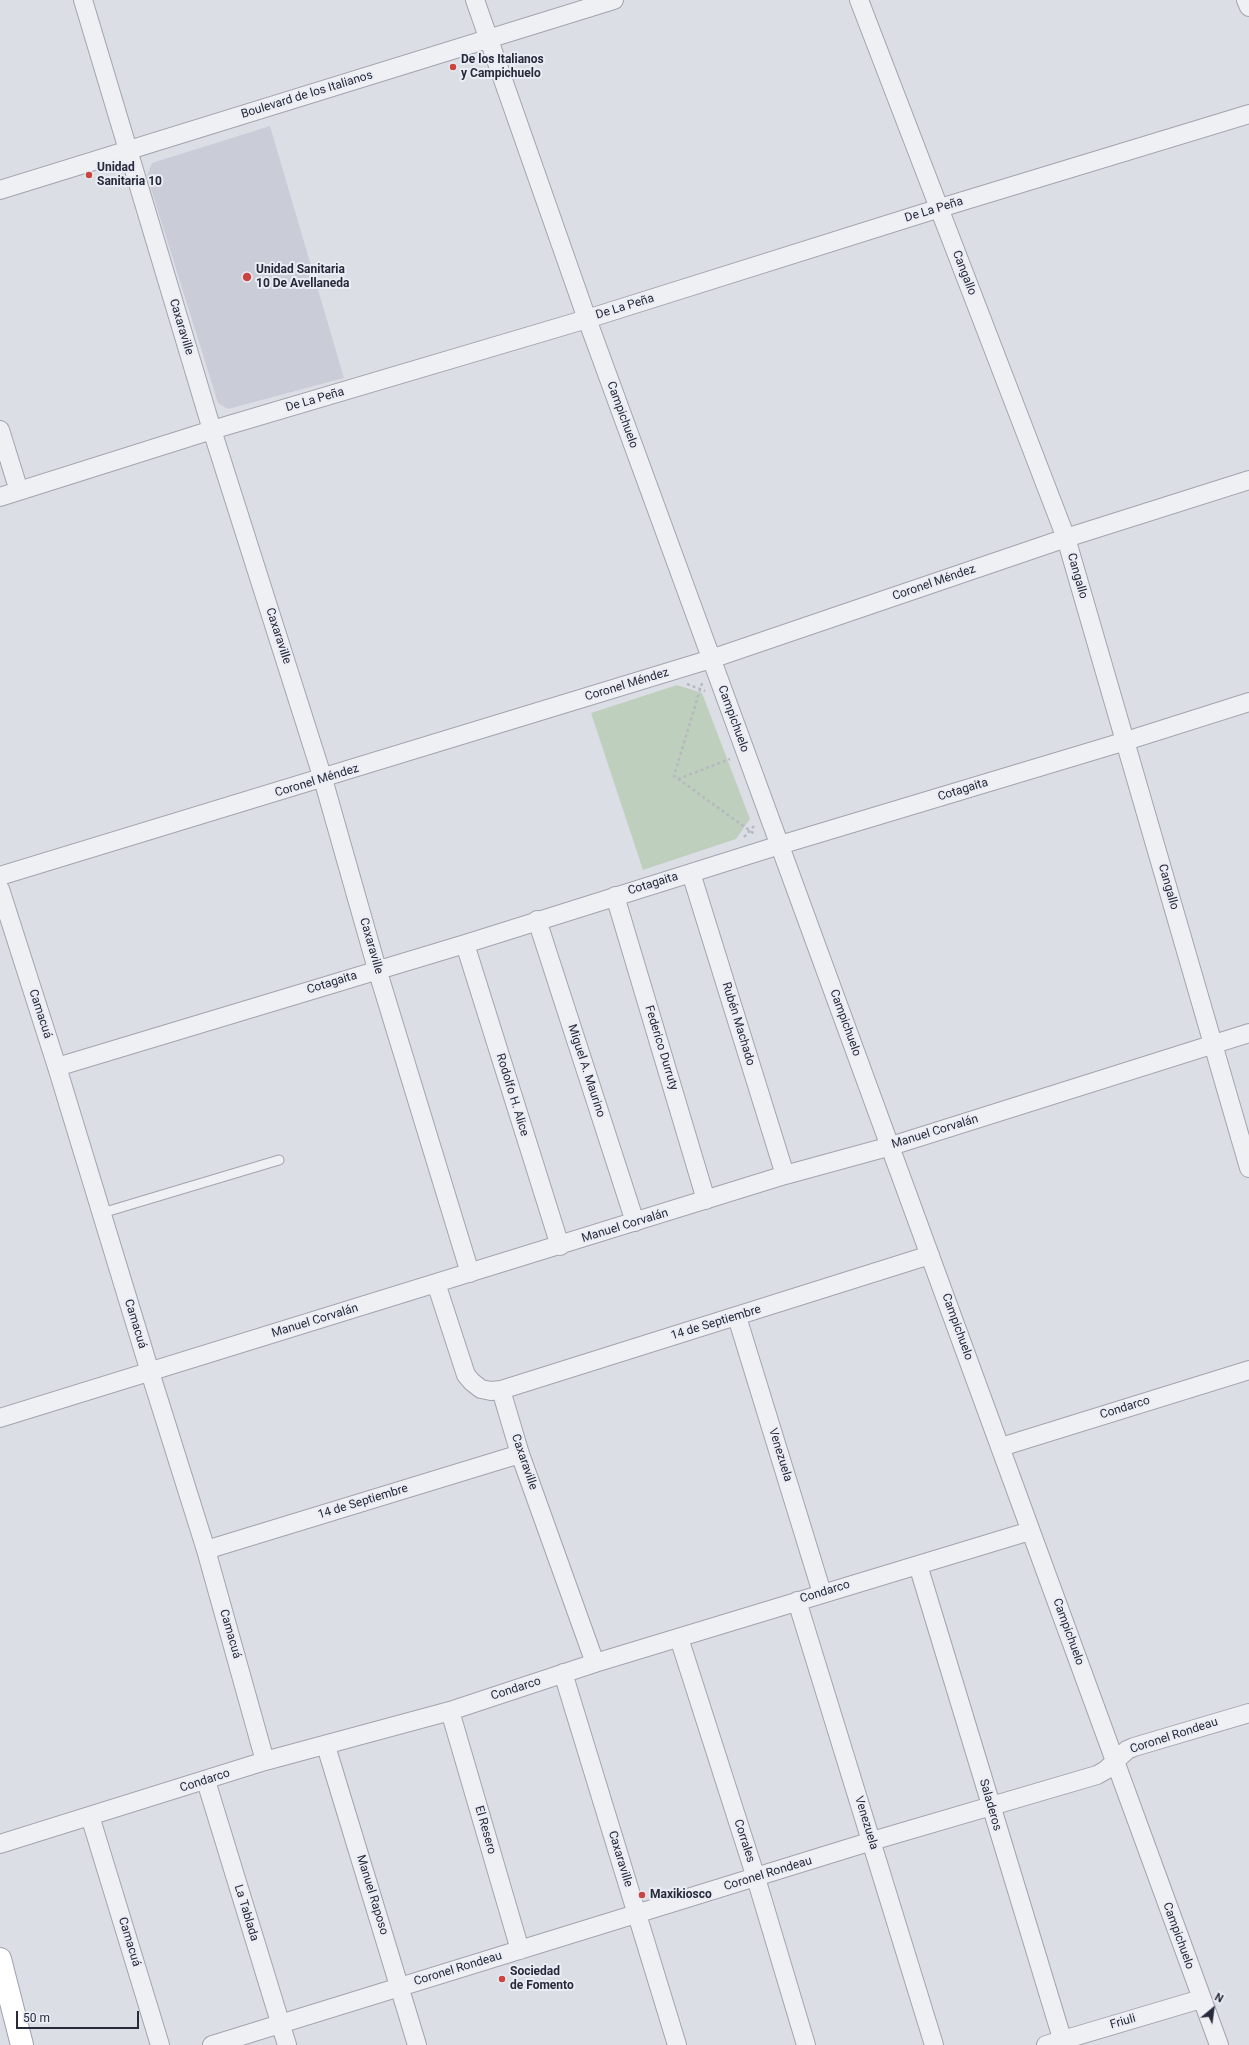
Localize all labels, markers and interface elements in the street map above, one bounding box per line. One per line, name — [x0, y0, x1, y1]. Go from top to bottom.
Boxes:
place label: De los Italianos y Campichuelo — [461, 53, 544, 81]
marker: De los Italianos y Campichuelo — [448, 62, 458, 72]
street label: Boulevard de los Italianos — [239, 68, 375, 122]
place label: Unidad Sanitaria 10 — [97, 161, 162, 189]
marker: Unidad Sanitaria 10 — [84, 170, 94, 180]
street label: De La Peña — [903, 194, 965, 226]
street label: Cangallo — [949, 249, 979, 297]
place label: Unidad Sanitaria 10 De Avellaneda — [256, 263, 349, 291]
marker: Unidad Sanitaria 10 De Avellaneda — [241, 271, 253, 283]
street label: De La Peña — [594, 291, 656, 323]
street label: Caxaraville — [166, 297, 196, 357]
street label: Campichuelo — [603, 380, 641, 450]
street label: De La Peña — [284, 385, 346, 415]
street label: Cangallo — [1064, 551, 1090, 601]
street label: Coronel Méndez — [891, 562, 977, 604]
street label: Caxaraville — [262, 606, 294, 666]
street label: Coronel Méndez — [583, 665, 671, 705]
street label: Campichuelo — [714, 684, 752, 754]
street label: Coronel Méndez — [273, 761, 361, 801]
street label: Cotagaita — [936, 776, 990, 804]
street label: Cangallo — [1155, 862, 1181, 912]
street label: Cotagaita — [626, 870, 680, 898]
street label: Caxaraville — [356, 916, 386, 976]
street label: Cotagaita — [305, 969, 359, 997]
street label: Rubén Machado — [718, 980, 758, 1068]
street label: Camacuá — [25, 988, 55, 1040]
street label: Campichuelo — [826, 988, 864, 1058]
street label: Federico Durruty — [641, 1004, 681, 1092]
street label: Miguel A. Maurino — [564, 1023, 608, 1119]
street label: Rodolfo H. Alice — [493, 1052, 531, 1138]
street label: Manuel Corvalán — [890, 1112, 980, 1152]
street label: Manuel Corvalán — [580, 1206, 670, 1246]
street label: Campichuelo — [938, 1292, 976, 1362]
street label: Camacuá — [121, 1298, 149, 1350]
street label: Manuel Corvalán — [270, 1301, 360, 1341]
street label: 14 de Septiembre — [669, 1302, 763, 1344]
street label: Condarco — [1098, 1394, 1152, 1422]
street label: Venezuela — [765, 1427, 795, 1483]
street label: Caxaraville — [508, 1432, 540, 1492]
street label: 14 de Septiembre — [316, 1481, 410, 1523]
street label: Condarco — [798, 1578, 852, 1606]
street label: Campichuelo — [1049, 1597, 1087, 1667]
street label: Camacuá — [216, 1608, 244, 1660]
street label: Condarco — [489, 1674, 543, 1704]
street label: Coronel Rondeau — [1128, 1715, 1220, 1757]
street label: Condarco — [178, 1766, 232, 1796]
street label: Saladeros — [976, 1777, 1004, 1833]
street label: Venezuela — [851, 1795, 881, 1851]
street label: El Resero — [471, 1804, 499, 1856]
street label: Corrales — [730, 1818, 758, 1864]
street label: Caxaraville — [605, 1829, 635, 1889]
street label: Manuel Raposo — [353, 1853, 391, 1937]
street label: Coronel Rondeau — [722, 1854, 814, 1894]
street label: La Tablada — [231, 1883, 261, 1943]
place label: Maxikiosco — [650, 1888, 712, 1902]
marker: Maxikiosco — [637, 1890, 647, 1900]
street label: Campichuelo — [1159, 1901, 1197, 1971]
street label: Camacuá — [115, 1916, 143, 1968]
street label: Coronel Rondeau — [412, 1949, 504, 1989]
place label: Sociedad de Fomento — [510, 1965, 574, 1993]
marker: Sociedad de Fomento — [497, 1974, 507, 1984]
north arrow — [1193, 1989, 1233, 2029]
text: N — [1213, 1990, 1226, 2006]
scale bar — [18, 2003, 141, 2029]
text: 50 m — [23, 2011, 50, 2025]
street label: Friuli — [1109, 2012, 1137, 2032]

